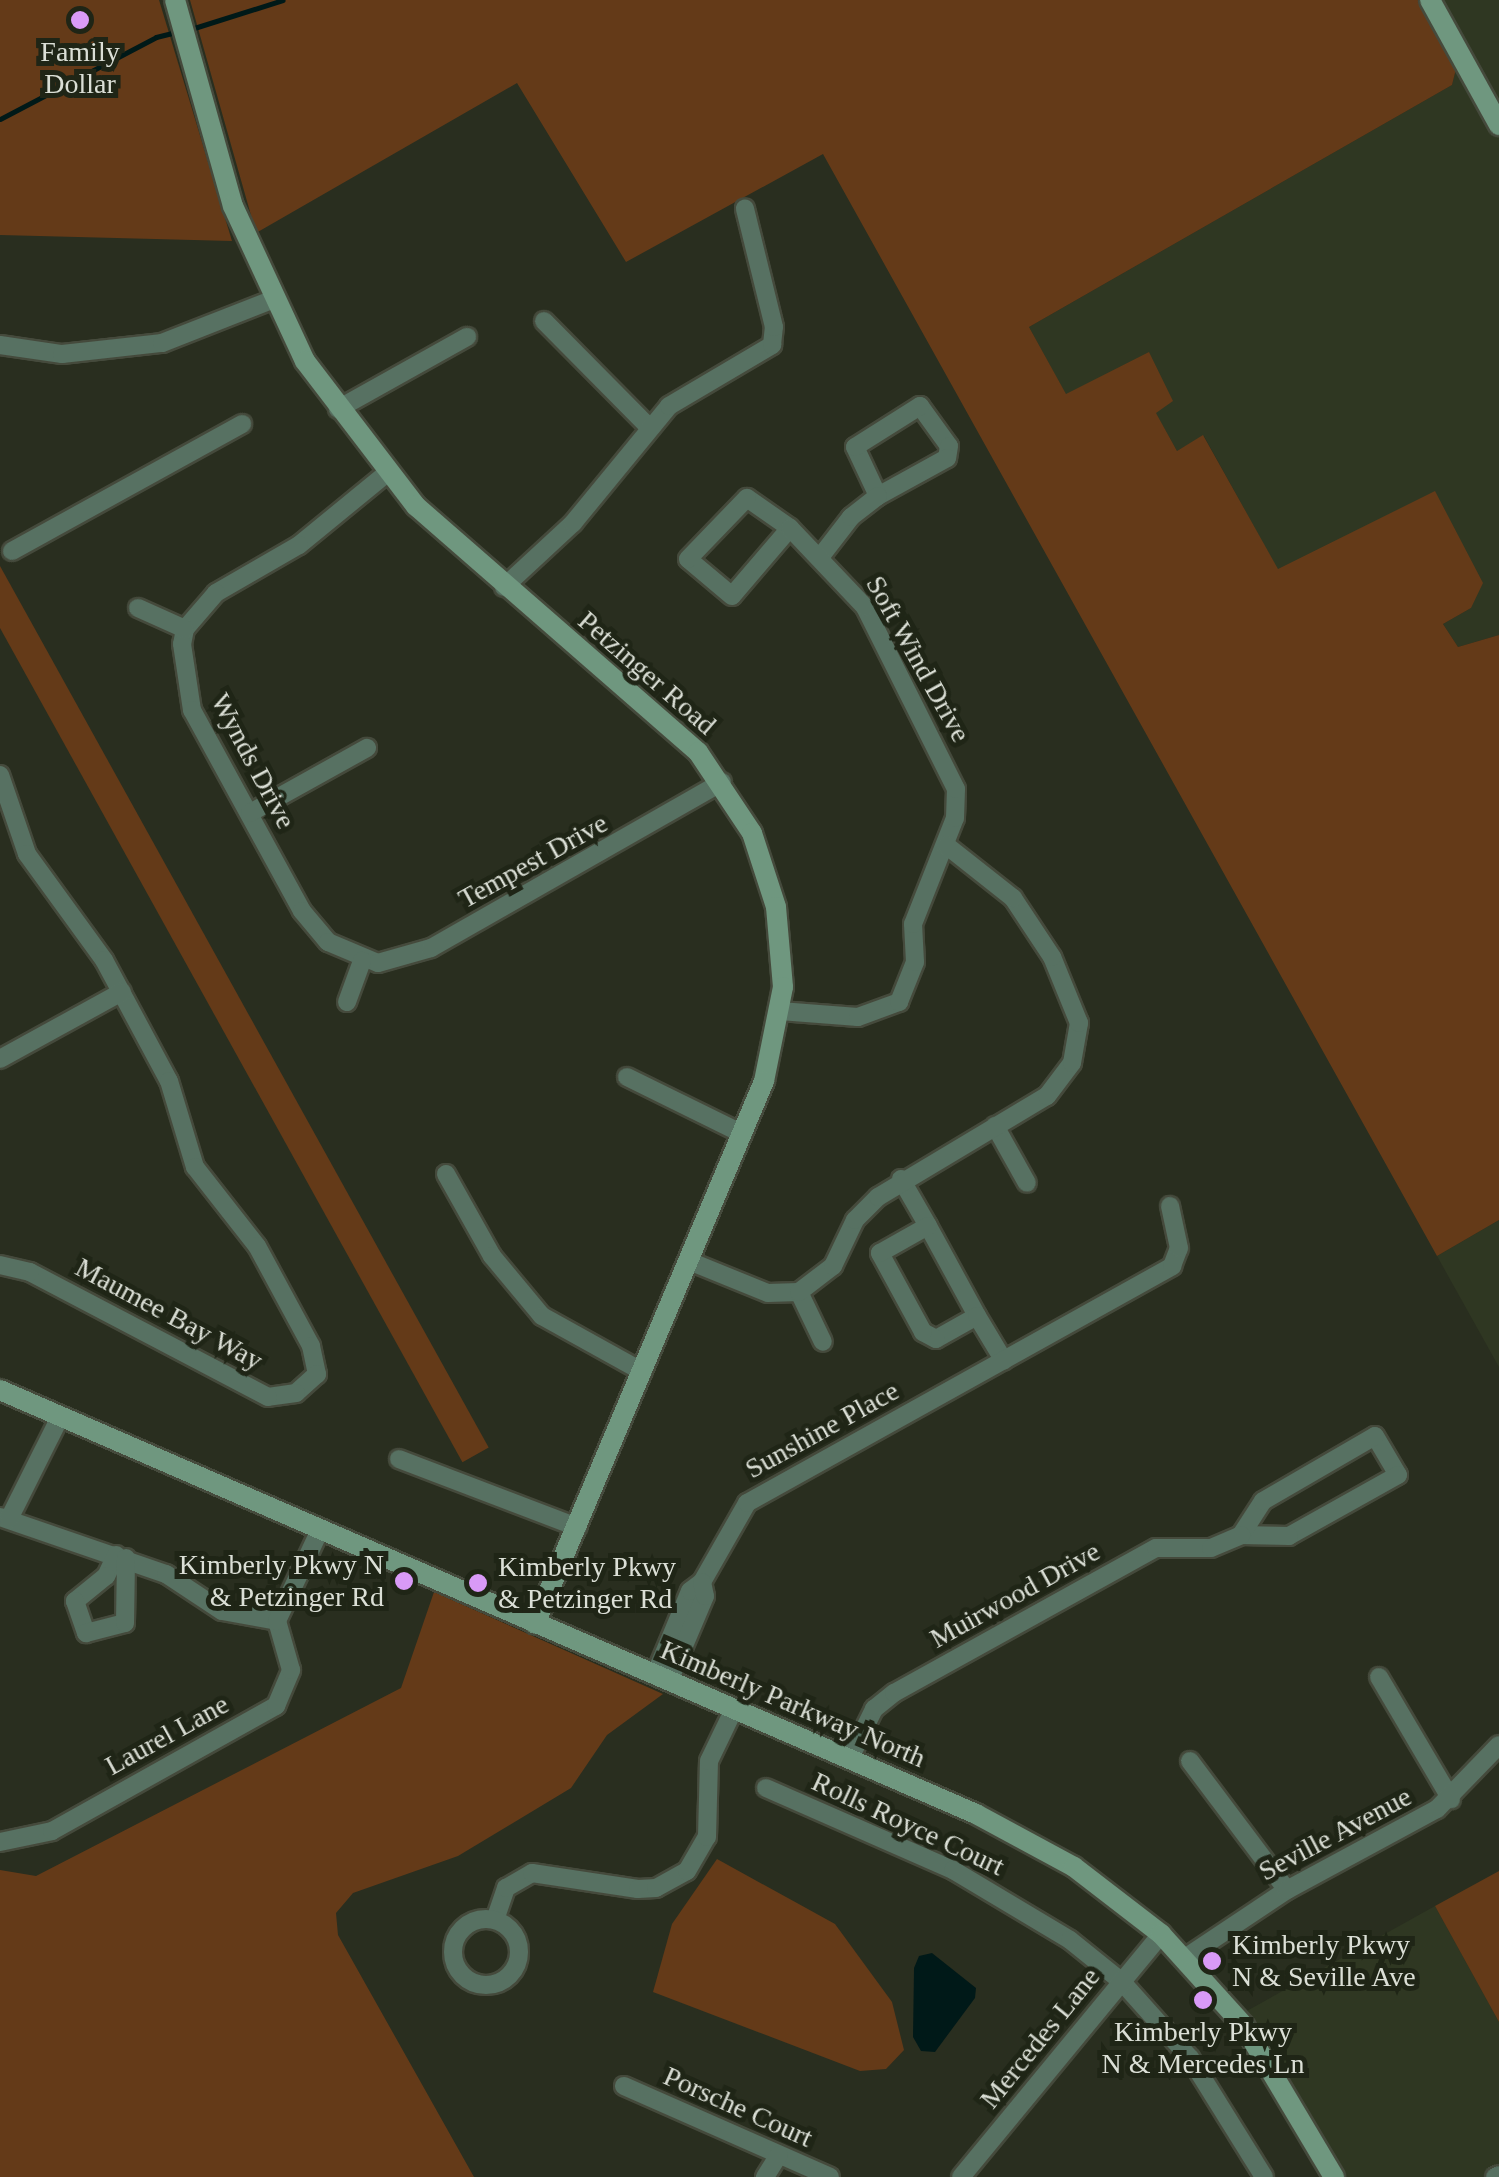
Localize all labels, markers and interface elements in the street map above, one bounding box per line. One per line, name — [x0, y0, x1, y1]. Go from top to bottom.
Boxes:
marker: Family Dollar — [69, 9, 91, 31]
place label: Family Dollar — [40, 35, 120, 101]
street label: Soft Wind Drive — [858, 570, 978, 748]
street label: Petzinger Road — [571, 604, 723, 742]
street label: Wynds Drive — [203, 688, 303, 834]
street label: Tempest Drive — [453, 806, 613, 916]
street label: Maumee Bay Way — [69, 1250, 269, 1378]
street label: Sunshine Place — [739, 1374, 905, 1486]
street label: Muirwood Drive — [924, 1534, 1106, 1656]
place label: Kimberly Pkwy N & Petzinger Rd — [179, 1548, 384, 1614]
place label: Kimberly Pkwy & Petzinger Rd — [498, 1550, 676, 1616]
marker: Kimberly Pkwy N & Petzinger Rd — [393, 1570, 415, 1592]
marker: Kimberly Pkwy & Petzinger Rd — [467, 1572, 489, 1594]
street label: Kimberly Parkway North — [655, 1633, 931, 1775]
street label: Laurel Lane — [99, 1687, 235, 1783]
street label: Rolls Royce Court — [806, 1765, 1010, 1883]
street label: Seville Avenue — [1252, 1779, 1418, 1889]
place label: Kimberly Pkwy N & Seville Ave — [1232, 1928, 1417, 1994]
marker: Kimberly Pkwy N & Seville Ave — [1201, 1950, 1223, 1972]
street label: Mercedes Lane — [973, 1961, 1107, 2115]
marker: Kimberly Pkwy N & Mercedes Ln — [1192, 1989, 1214, 2011]
place label: Kimberly Pkwy N & Mercedes Ln — [1102, 2015, 1304, 2081]
street label: Porsche Court — [658, 2059, 818, 2155]

